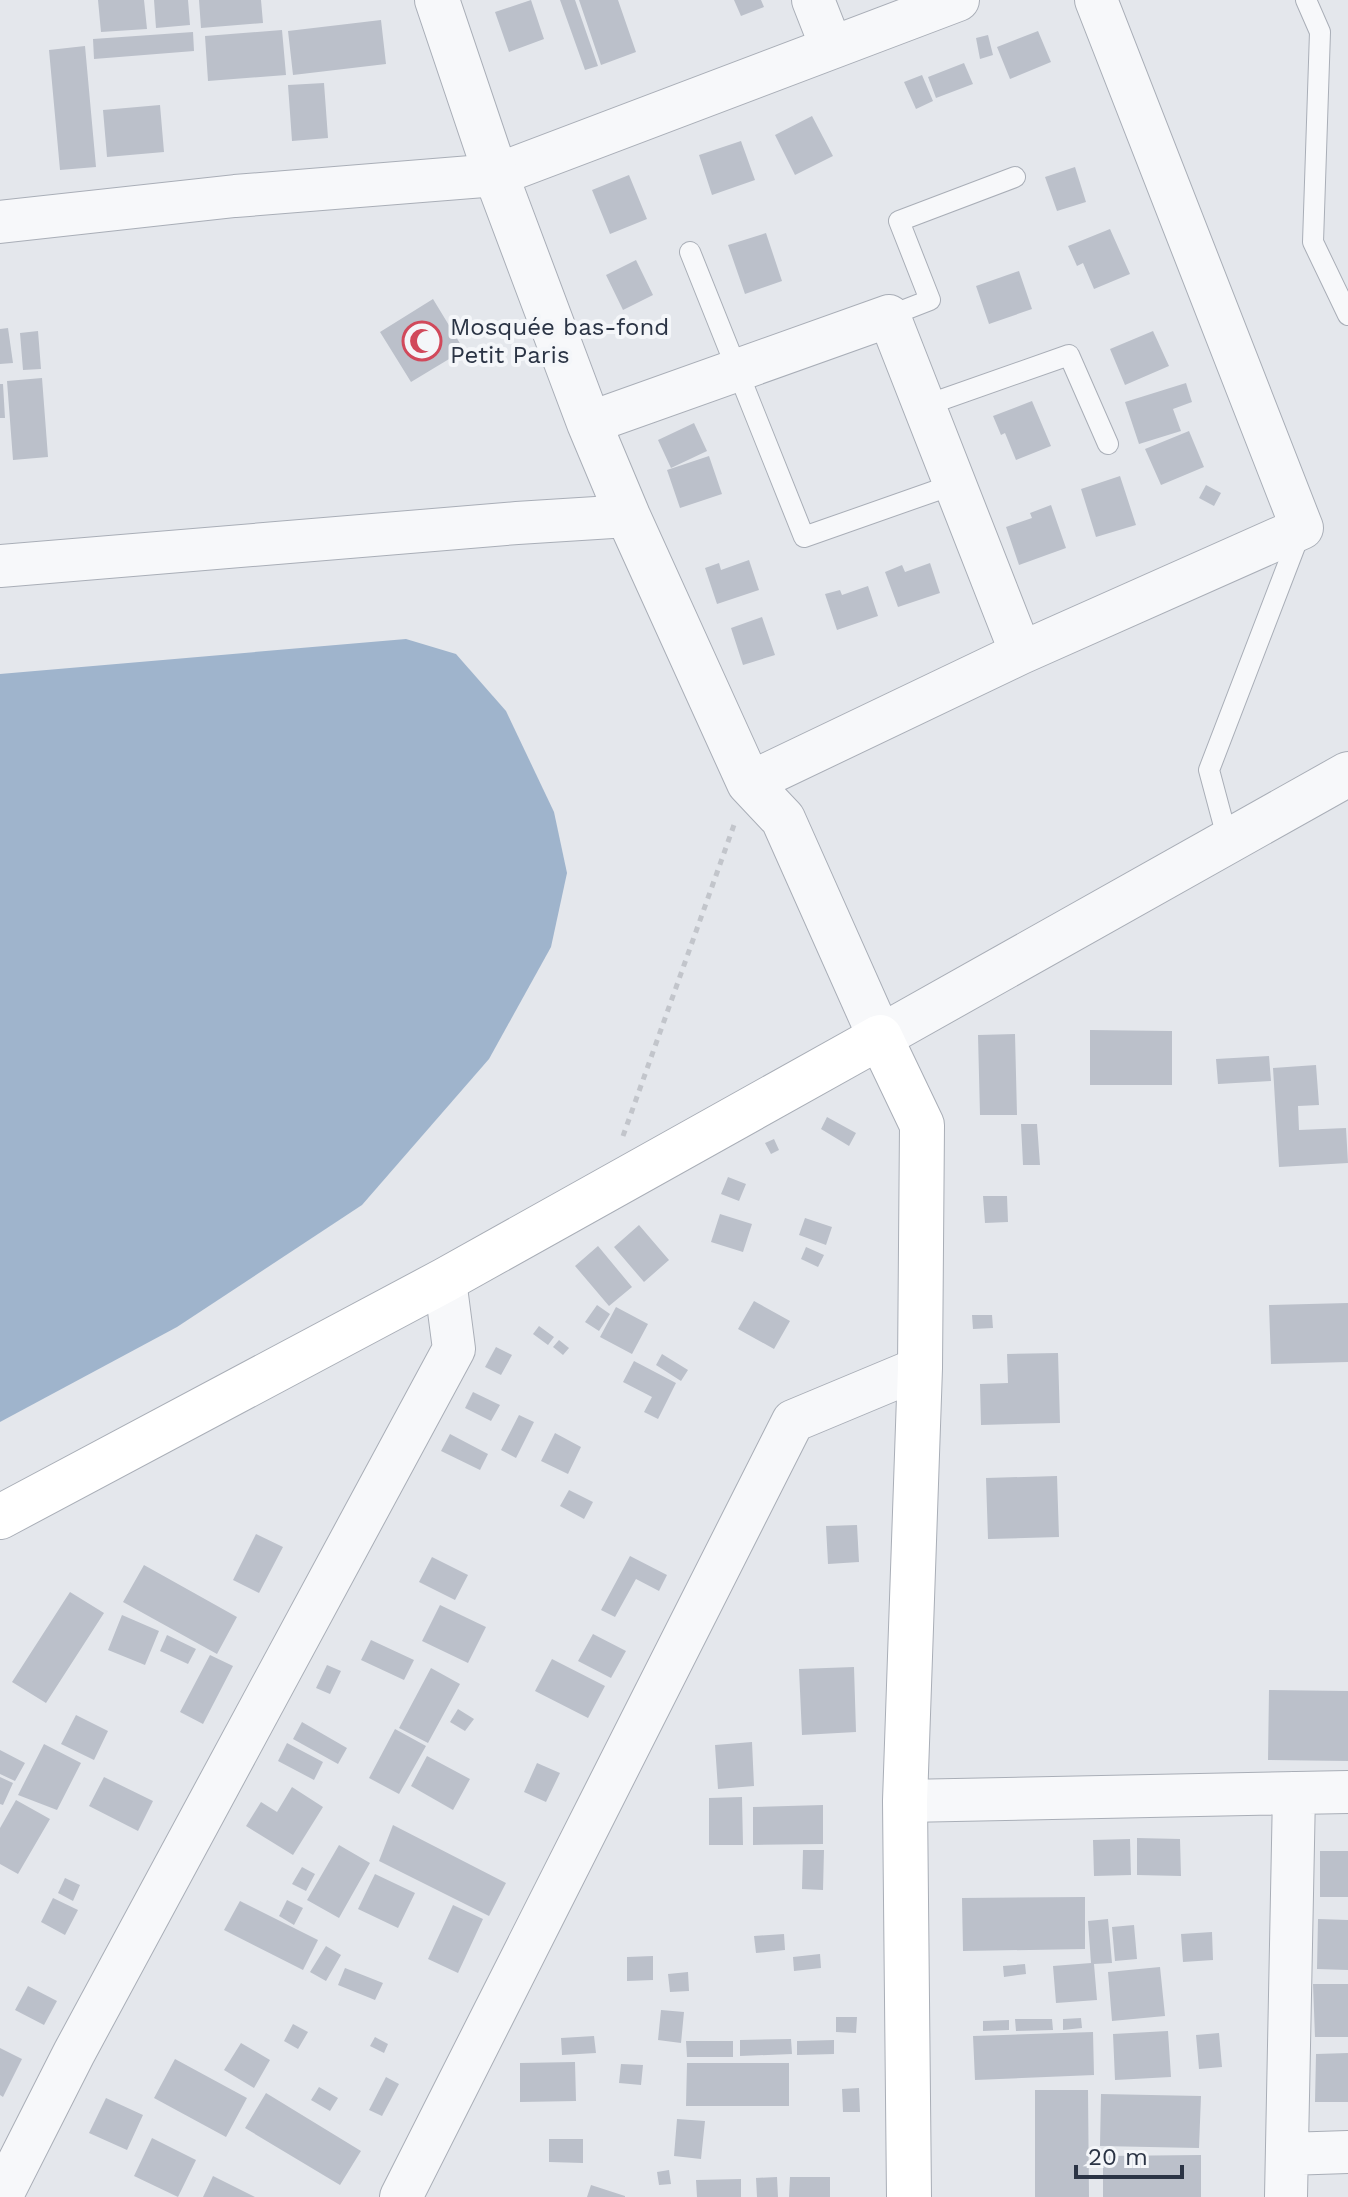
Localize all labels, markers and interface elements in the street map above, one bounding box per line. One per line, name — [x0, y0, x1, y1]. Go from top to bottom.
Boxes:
place label: Mosquée bas-fond Petit Paris — [450, 313, 669, 369]
mosque icon: Mosquée bas-fond Petit Paris — [401, 320, 443, 362]
scale bar — [1076, 2129, 1182, 2179]
text: 20 m — [1088, 2143, 1148, 2171]

